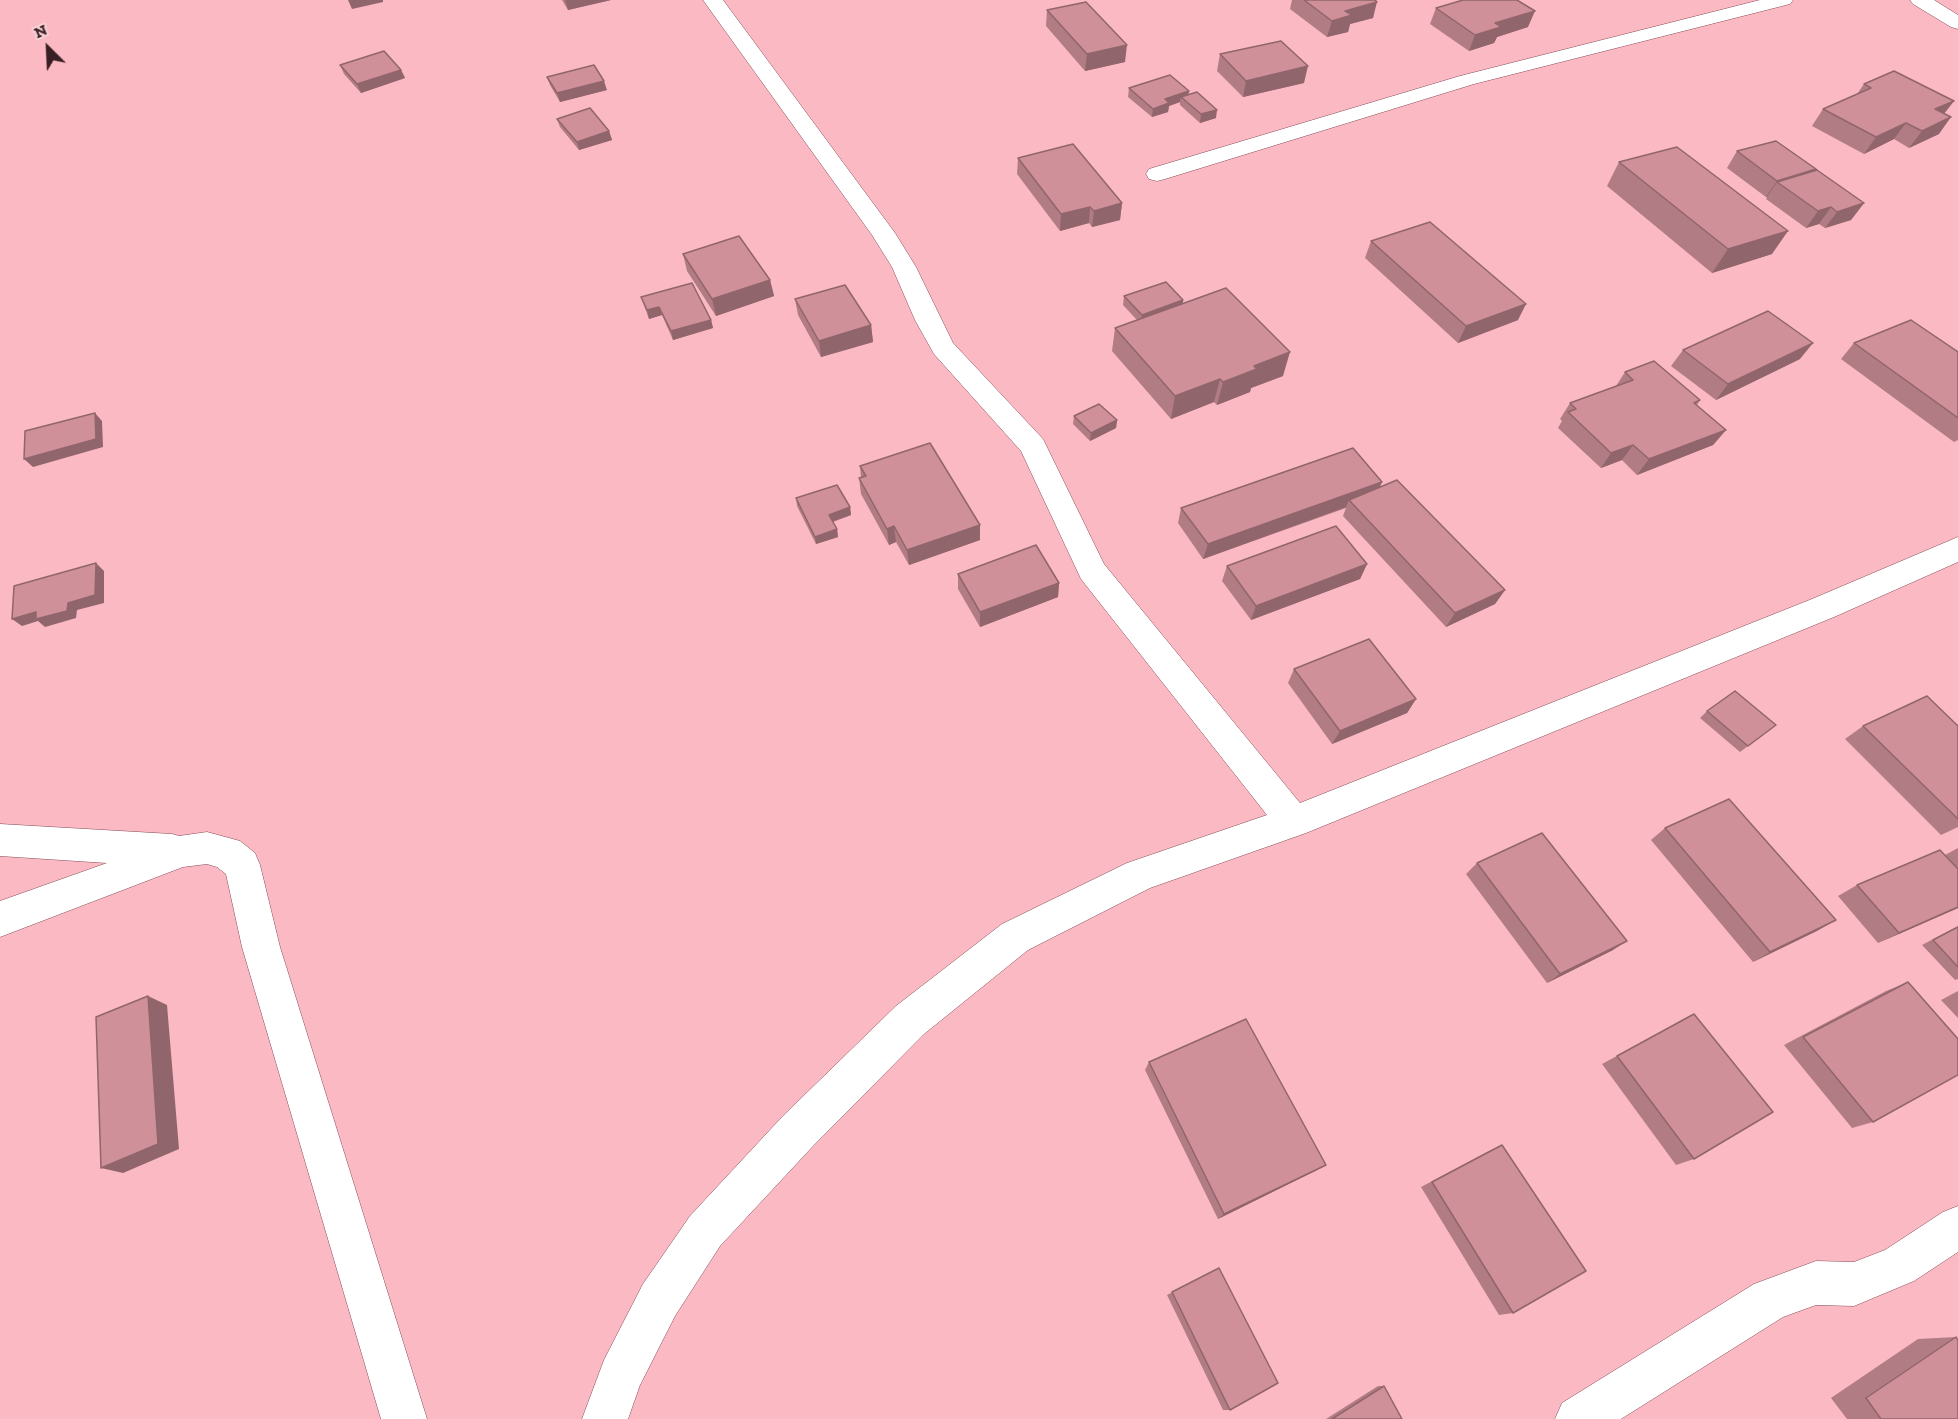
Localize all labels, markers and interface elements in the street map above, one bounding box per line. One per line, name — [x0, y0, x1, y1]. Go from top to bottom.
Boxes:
north arrow — [18, 18, 78, 78]
text: N — [31, 20, 50, 42]

